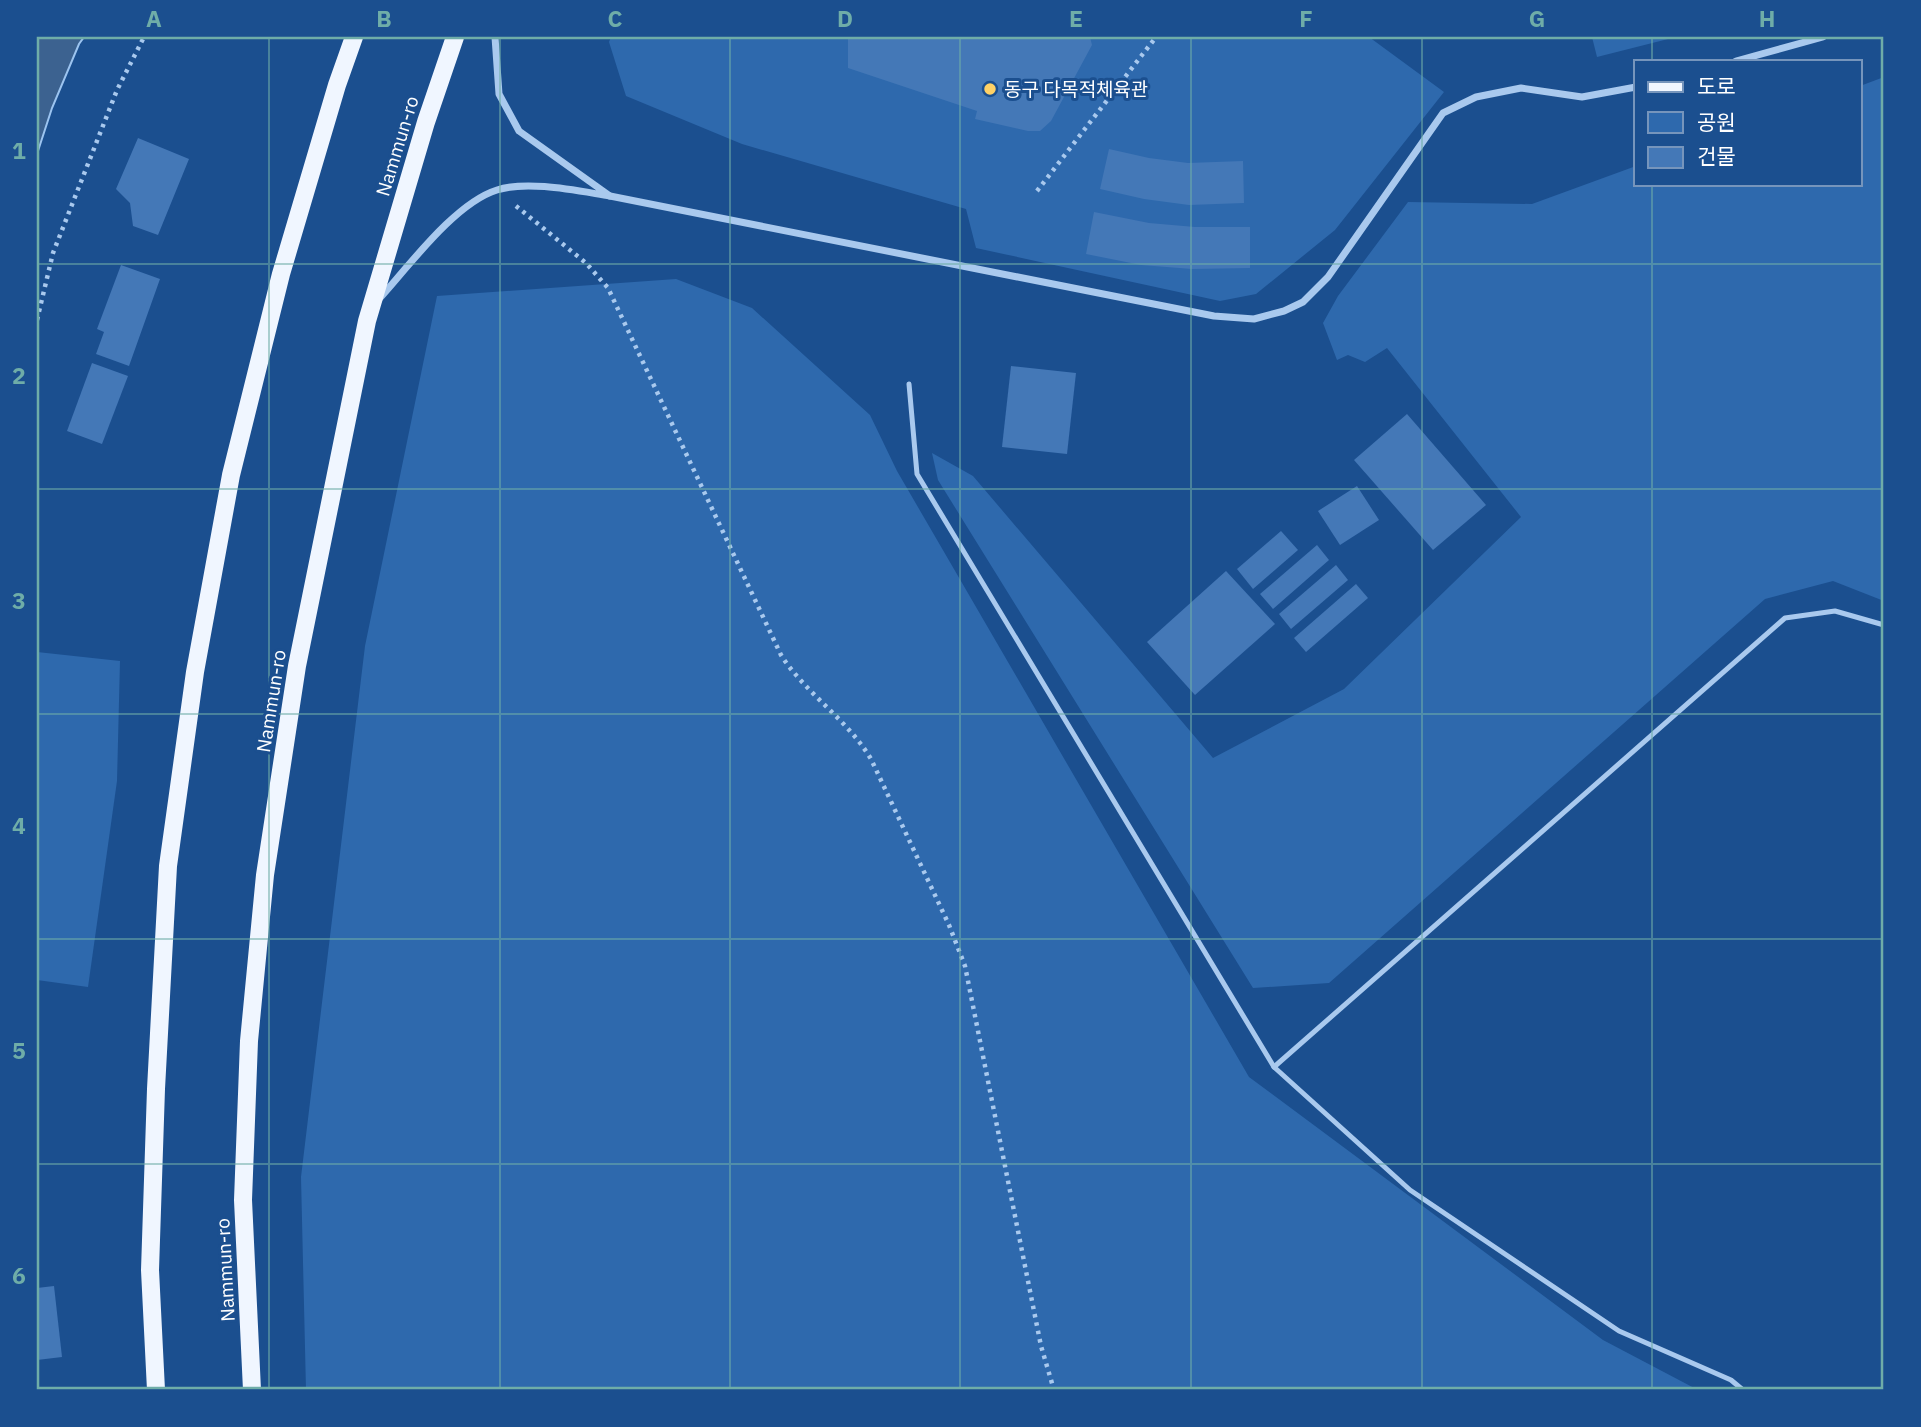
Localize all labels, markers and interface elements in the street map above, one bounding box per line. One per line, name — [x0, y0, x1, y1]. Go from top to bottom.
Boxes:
text: A — [146, 3, 162, 33]
text: B — [376, 3, 392, 33]
text: C — [608, 3, 623, 33]
text: D — [837, 3, 853, 33]
text: E — [1069, 3, 1083, 33]
text: F — [1299, 3, 1313, 33]
text: G — [1529, 3, 1545, 33]
text: H — [1759, 3, 1775, 33]
legend — [1634, 60, 1862, 186]
text: 도로 — [1697, 72, 1736, 100]
place label: 동구 다목적체육관 — [1004, 77, 1148, 101]
marker: 동구 다목적체육관 — [982, 81, 998, 97]
street label: Nammun-ro — [370, 93, 424, 199]
text: 공원 — [1697, 108, 1736, 136]
text: 1 — [12, 135, 26, 165]
text: 건물 — [1697, 142, 1736, 170]
text: 2 — [12, 360, 26, 390]
text: 3 — [12, 585, 26, 615]
street label: Nammun-ro — [251, 648, 291, 754]
text: 4 — [12, 810, 26, 840]
text: 5 — [12, 1035, 26, 1065]
street label: Nammun-ro — [210, 1218, 240, 1322]
text: 6 — [12, 1260, 26, 1290]

